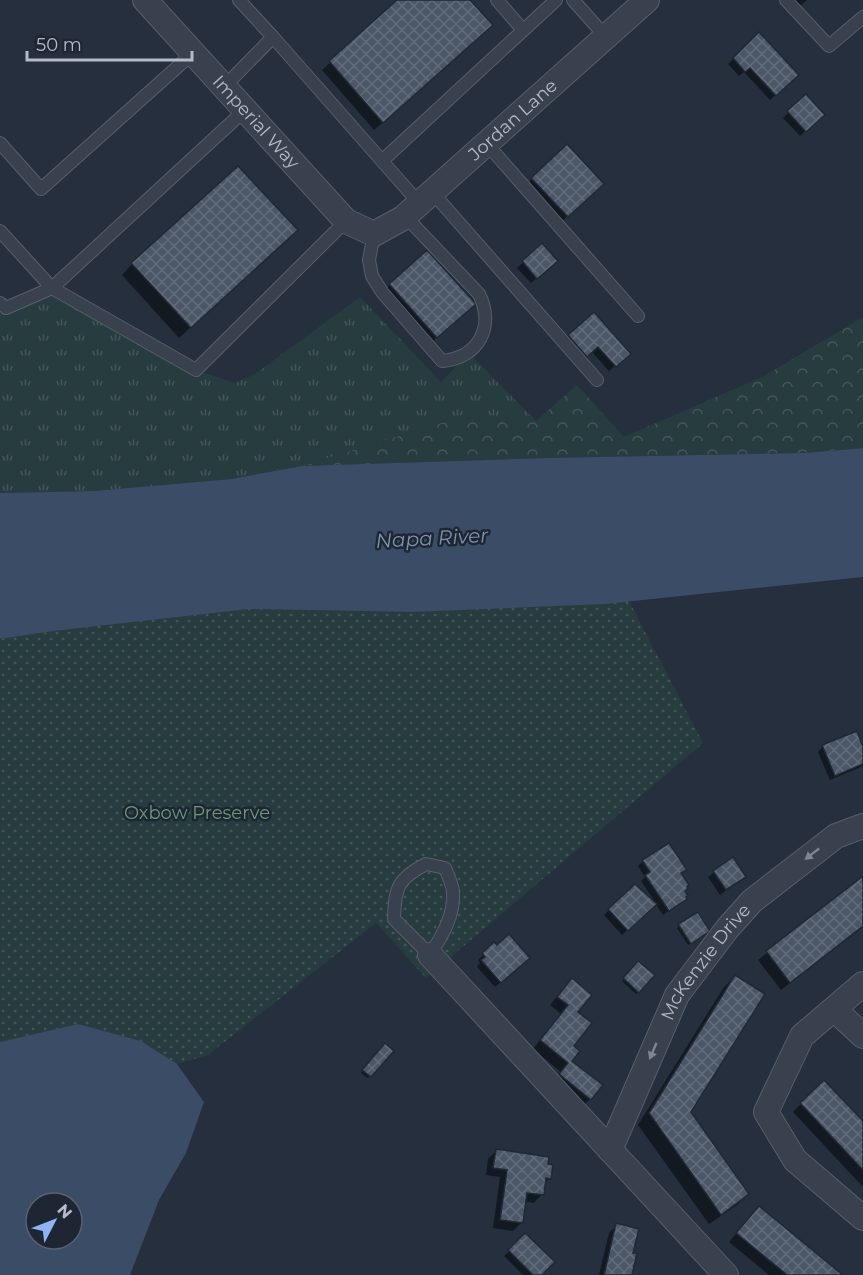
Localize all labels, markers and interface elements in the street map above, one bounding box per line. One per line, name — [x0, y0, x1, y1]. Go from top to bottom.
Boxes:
scale bar — [27, 24, 192, 62]
text: 50 m — [36, 34, 82, 56]
street label: Imperial Way — [208, 71, 304, 174]
street label: Jordan Lane — [463, 74, 562, 166]
water label: Napa River — [375, 523, 490, 553]
park label: Oxbow Preserve — [124, 802, 270, 824]
one-way arrow — [805, 847, 820, 859]
street label: McKenzie Drive — [656, 899, 755, 1024]
one-way arrow — [647, 1042, 657, 1060]
north arrow — [24, 1191, 84, 1251]
text: N — [53, 1200, 76, 1222]

